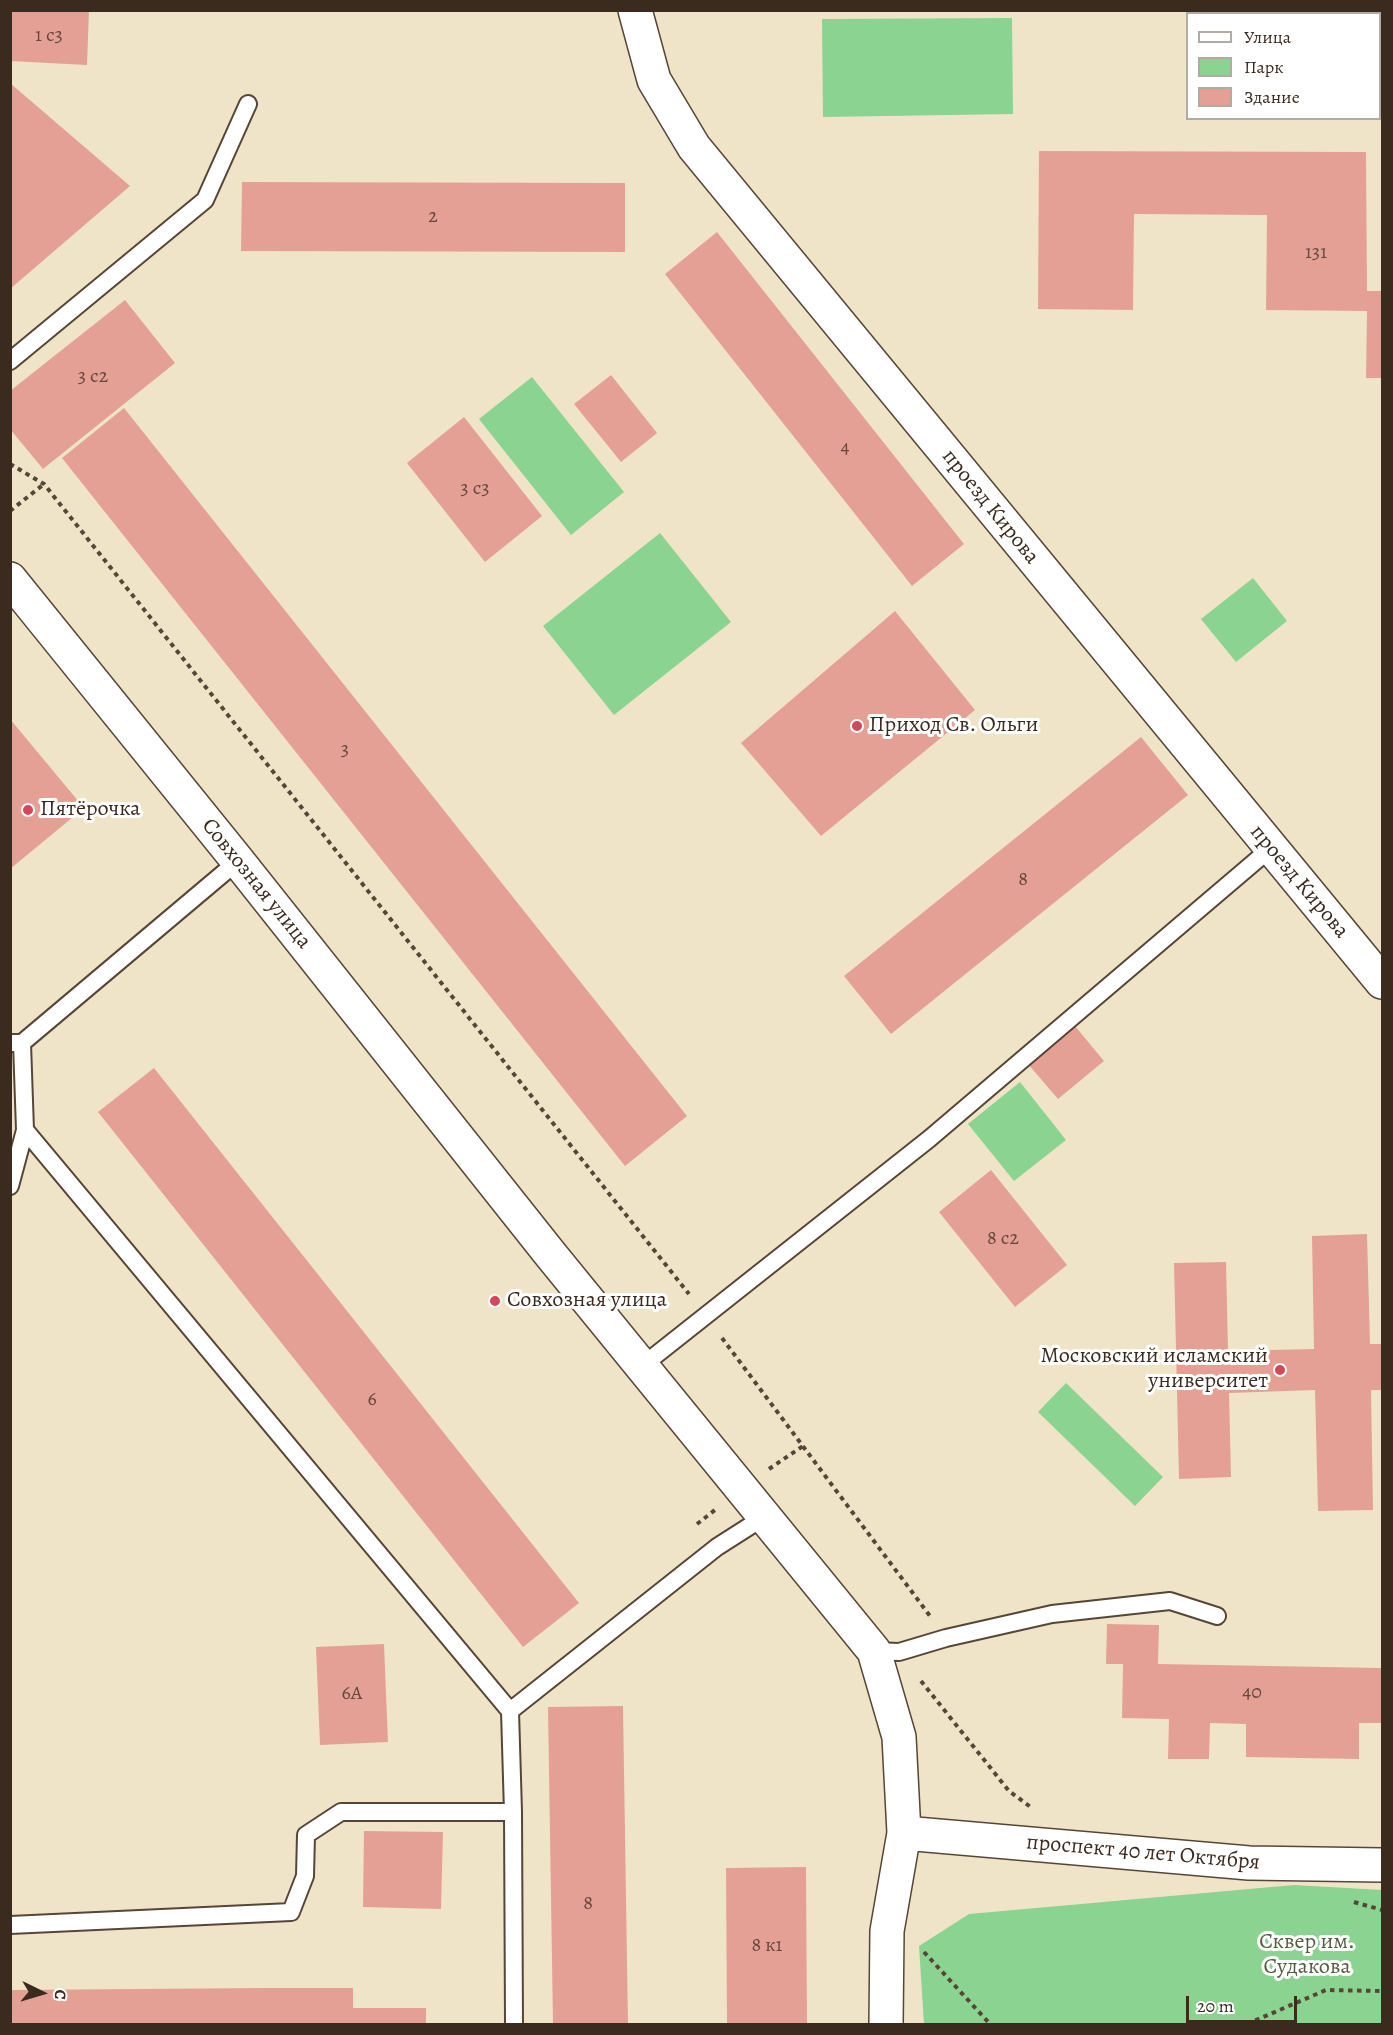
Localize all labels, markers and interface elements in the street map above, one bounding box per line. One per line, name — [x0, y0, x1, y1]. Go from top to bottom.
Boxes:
legend — [1186, 12, 1381, 120]
house number: 1 с3 — [35, 24, 63, 48]
text: Улица — [1244, 25, 1291, 49]
text: Парк — [1244, 55, 1284, 79]
text: Здание — [1244, 85, 1300, 109]
house number: 2 — [428, 205, 438, 229]
house number: 131 — [1305, 241, 1327, 265]
house number: 3 с2 — [78, 365, 108, 389]
house number: 4 — [840, 436, 850, 460]
street label: проезд Кирова — [936, 444, 1044, 570]
house number: 3 с3 — [460, 477, 490, 501]
place label: Приход Св. Ольги — [869, 713, 1038, 739]
marker: Приход Св. Ольги — [850, 719, 864, 733]
house number: 3 — [341, 738, 349, 762]
place label: Пятёрочка — [40, 797, 140, 823]
marker: Пятёрочка — [21, 803, 35, 817]
street label: Совхозная улица — [195, 814, 317, 954]
street label: проезд Кирова — [1244, 820, 1354, 944]
house number: 8 — [1018, 868, 1028, 892]
house number: 8 с2 — [987, 1227, 1019, 1251]
place label: Совхозная улица — [507, 1288, 667, 1314]
marker: Совхозная улица — [488, 1294, 502, 1308]
place label: Московский исламский университет — [1041, 1344, 1268, 1396]
marker: Московский исламский университет — [1273, 1363, 1287, 1377]
house number: 6 — [367, 1388, 377, 1412]
house number: 40 — [1242, 1681, 1262, 1705]
house number: 6А — [342, 1682, 362, 1706]
street label: проспект 40 лет Октября — [1025, 1830, 1261, 1876]
house number: 8 — [583, 1892, 593, 1916]
park label: Сквер им. Судакова — [1259, 1930, 1355, 1982]
house number: 8 к1 — [752, 1934, 782, 1958]
north arrow — [12, 1963, 72, 2023]
scale bar — [1189, 1984, 1300, 2022]
text: С — [49, 1989, 71, 2000]
text: 20 m — [1197, 1994, 1234, 2018]

